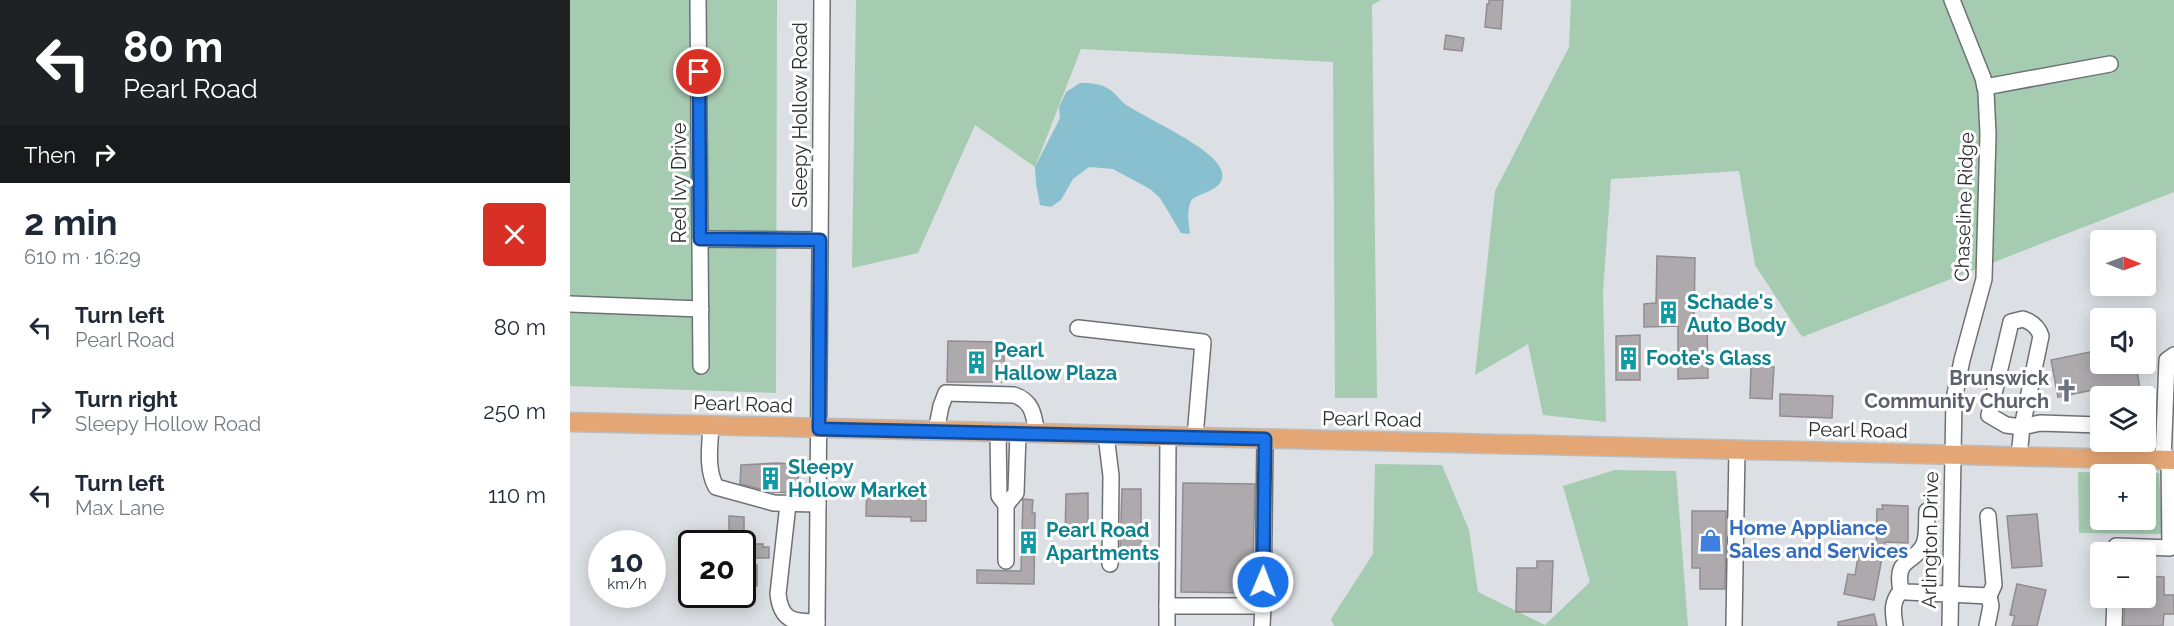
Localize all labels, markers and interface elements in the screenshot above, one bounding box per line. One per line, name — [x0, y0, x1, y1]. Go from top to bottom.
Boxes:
street label: Sleepy Hollow Road — [788, 22, 812, 208]
text: 80 m — [123, 23, 223, 72]
icon: left — [24, 24, 102, 102]
pin — [673, 46, 724, 97]
icon: arrive — [682, 55, 715, 88]
text: Pearl Road — [123, 73, 258, 104]
street label: Red Ivy Drive — [667, 122, 691, 243]
street label: Chaseline Ridge — [1949, 131, 1979, 282]
icon: right — [88, 138, 121, 171]
text: Then — [24, 142, 76, 168]
text: 2 min — [24, 201, 117, 243]
button: close — [483, 203, 546, 266]
north arrow — [2090, 230, 2156, 296]
map controls — [2090, 230, 2156, 608]
text: 610 m · 16:29 — [24, 245, 141, 269]
place label: Schade's Auto Body — [1687, 290, 1787, 337]
building icon: Schade's Auto Body — [1656, 300, 1682, 326]
text: Turn left — [75, 302, 165, 328]
button: sound — [2090, 308, 2156, 374]
icon: left — [24, 311, 57, 344]
text: 80 m — [494, 314, 546, 340]
text: Pearl Road — [75, 328, 175, 352]
place label: Pearl Hallow Plaza — [994, 338, 1117, 385]
building icon: Foote's Glass — [1615, 345, 1641, 371]
place label: Foote's Glass — [1646, 346, 1772, 370]
building icon: Pearl Hallow Plaza — [963, 349, 989, 375]
place label: Brunswick Community Church — [1864, 366, 2050, 413]
church icon: Brunswick Community Church — [2054, 377, 2080, 403]
text: Turn right — [75, 386, 178, 412]
button: layers — [2090, 386, 2156, 452]
street label: Pearl Road — [693, 390, 793, 418]
icon: right — [24, 395, 57, 428]
text: 250 m — [483, 398, 546, 424]
street label: Pearl Road — [1322, 406, 1422, 432]
text: Sleepy Hollow Road — [75, 412, 261, 436]
street label: Pearl Road — [1808, 417, 1908, 443]
place label: Sleepy Hollow Market — [788, 455, 927, 502]
button: + — [2090, 464, 2156, 530]
building icon: Sleepy Hollow Market — [757, 466, 783, 492]
text: Turn left — [75, 470, 165, 496]
street label: Arlington Drive — [1917, 471, 1943, 609]
icon: left — [24, 479, 57, 512]
text: 110 m — [488, 482, 546, 508]
text: Max Lane — [75, 496, 164, 520]
place label: Home Appliance Sales and Services — [1729, 516, 1908, 563]
place label: Pearl Road Apartments — [1046, 518, 1159, 565]
shop icon: Home Appliance Sales and Services — [1698, 527, 1724, 553]
building icon: Pearl Road Apartments — [1015, 529, 1041, 555]
speed limit sign: 20 — [678, 530, 756, 608]
button: − — [2090, 542, 2156, 608]
text: 10 — [610, 544, 644, 579]
position arrow — [1231, 550, 1295, 614]
text: km/h — [607, 575, 647, 593]

